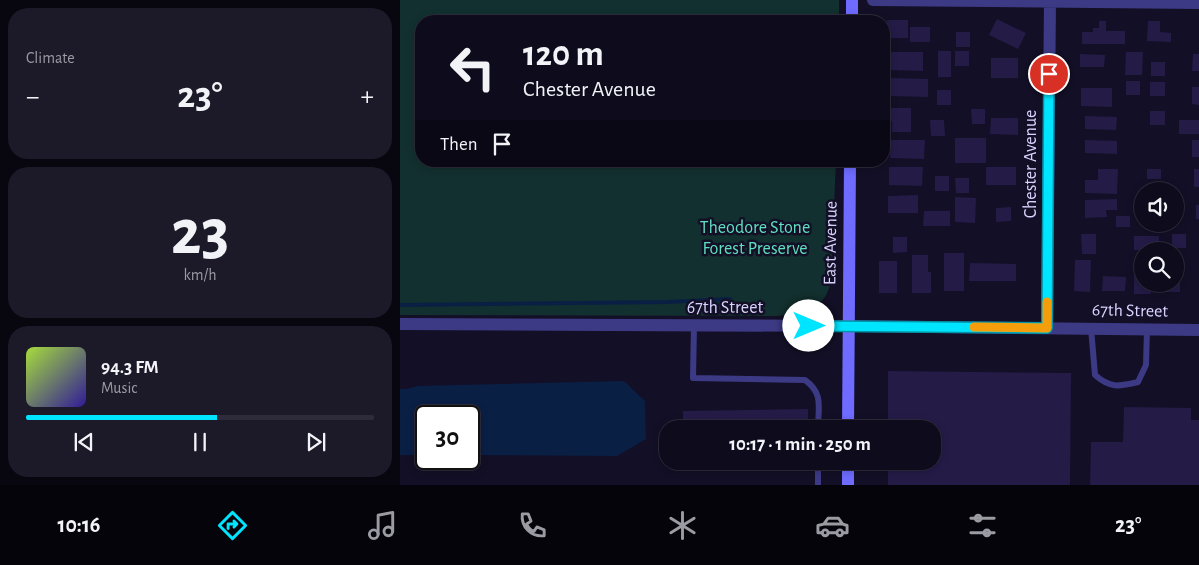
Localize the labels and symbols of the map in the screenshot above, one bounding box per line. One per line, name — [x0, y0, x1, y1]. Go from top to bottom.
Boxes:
pin — [1028, 53, 1070, 95]
street label: Chester Avenue — [1022, 110, 1040, 218]
street label: East Avenue — [821, 201, 841, 285]
park label: Theodore Stone Forest Preserve — [700, 219, 810, 258]
street label: 67th Street — [687, 299, 763, 317]
position arrow — [782, 299, 834, 351]
street label: 67th Street — [1092, 301, 1169, 321]
speed limit sign: 30 — [415, 405, 480, 470]

